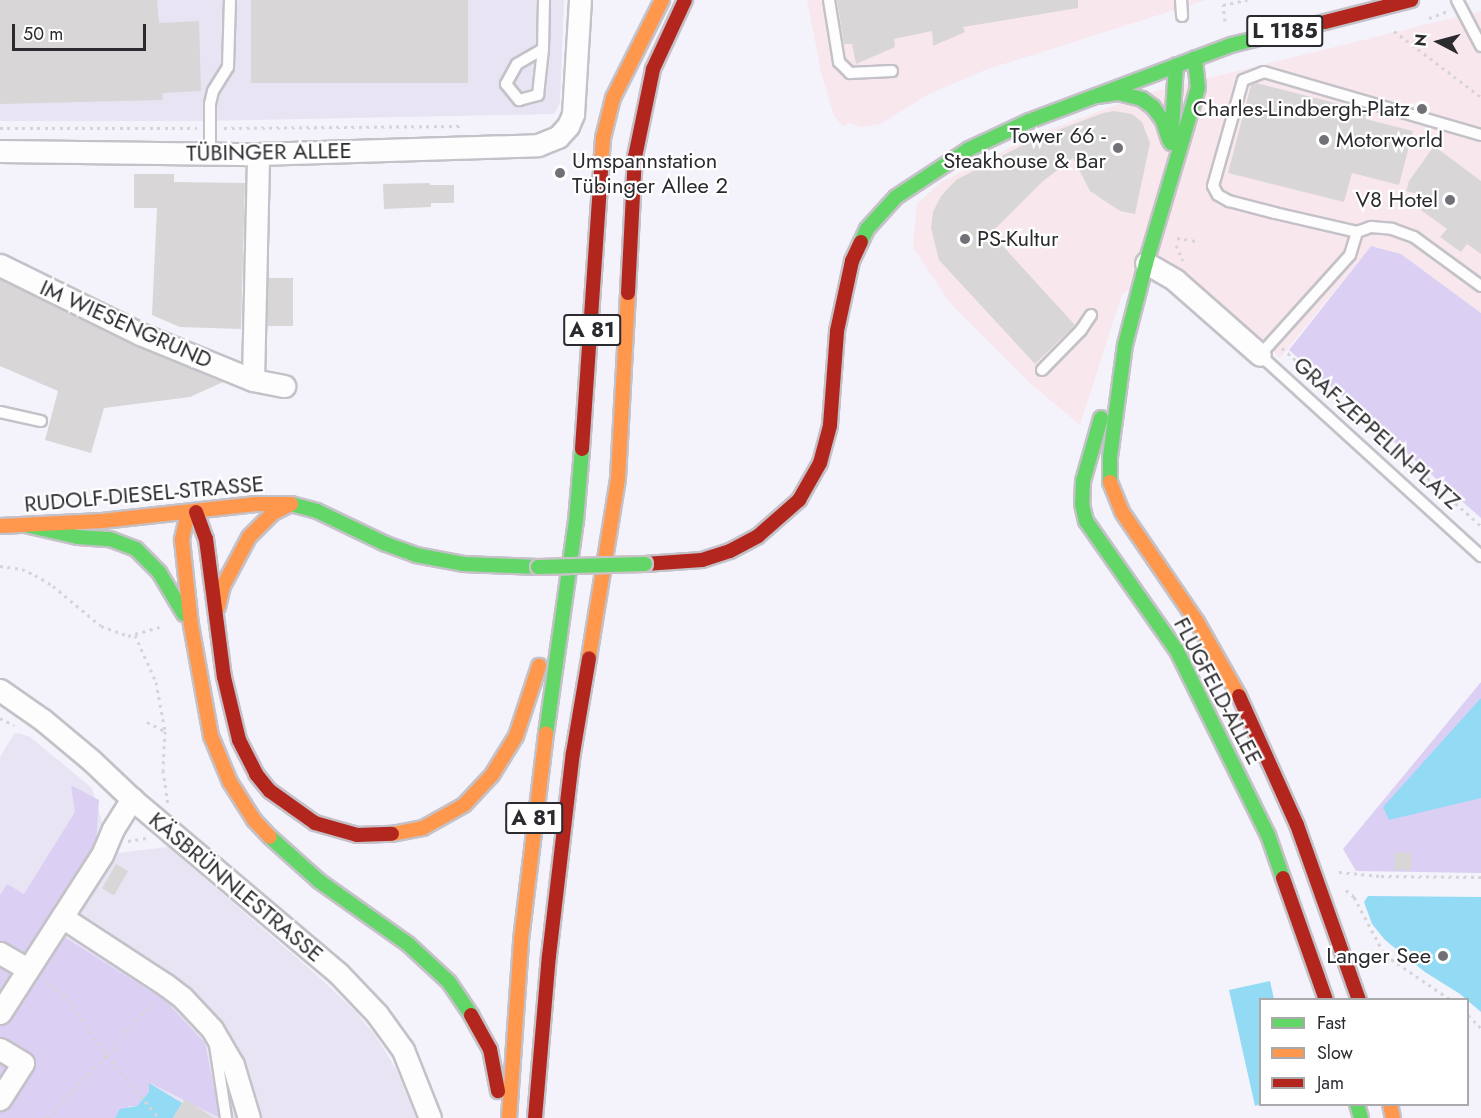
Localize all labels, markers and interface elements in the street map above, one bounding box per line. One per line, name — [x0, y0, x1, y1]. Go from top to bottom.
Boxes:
scale bar — [15, 12, 148, 50]
north arrow — [1409, 12, 1469, 72]
road number: L 1185 — [1246, 13, 1324, 49]
text: 50 m — [23, 21, 63, 47]
text: N — [1408, 33, 1433, 48]
place label: Charles-Lindbergh-Platz — [1193, 96, 1410, 122]
marker: Charles-Lindbergh-Platz — [1415, 102, 1429, 116]
place label: Tower 66 - Steakhouse & Bar — [943, 122, 1106, 174]
place label: Motorworld — [1336, 127, 1443, 153]
marker: Motorworld — [1317, 133, 1331, 147]
street label: TÜBINGER ALLEE — [186, 137, 352, 167]
marker: Tower 66 - Steakhouse & Bar — [1111, 141, 1125, 155]
place label: Umspannstation Tübinger Allee 2 — [572, 147, 728, 198]
marker: Umspannstation Tübinger Allee 2 — [553, 166, 567, 180]
place label: V8 Hotel — [1355, 187, 1438, 213]
marker: V8 Hotel — [1443, 193, 1457, 207]
place label: PS-Kultur — [977, 226, 1058, 252]
marker: PS-Kultur — [958, 232, 972, 246]
street label: IM WIESENGRUND — [36, 274, 216, 374]
road number: A 81 — [562, 312, 622, 348]
street label: GRAF-ZEPPELIN-PLATZ — [1288, 351, 1466, 515]
street label: RUDOLF-DIESEL-STRASSE — [23, 470, 265, 518]
street label: FLUGFELD-ALLEE — [1168, 613, 1268, 769]
road number: A 81 — [504, 800, 564, 836]
street label: KÄSBRÜNNLESTRASSE — [144, 807, 328, 967]
place label: Langer See — [1326, 943, 1431, 969]
marker: Langer See — [1436, 949, 1450, 963]
legend — [1259, 998, 1469, 1106]
text: Fast — [1317, 1010, 1346, 1036]
text: Slow — [1317, 1040, 1353, 1066]
text: Jam — [1317, 1070, 1344, 1096]

